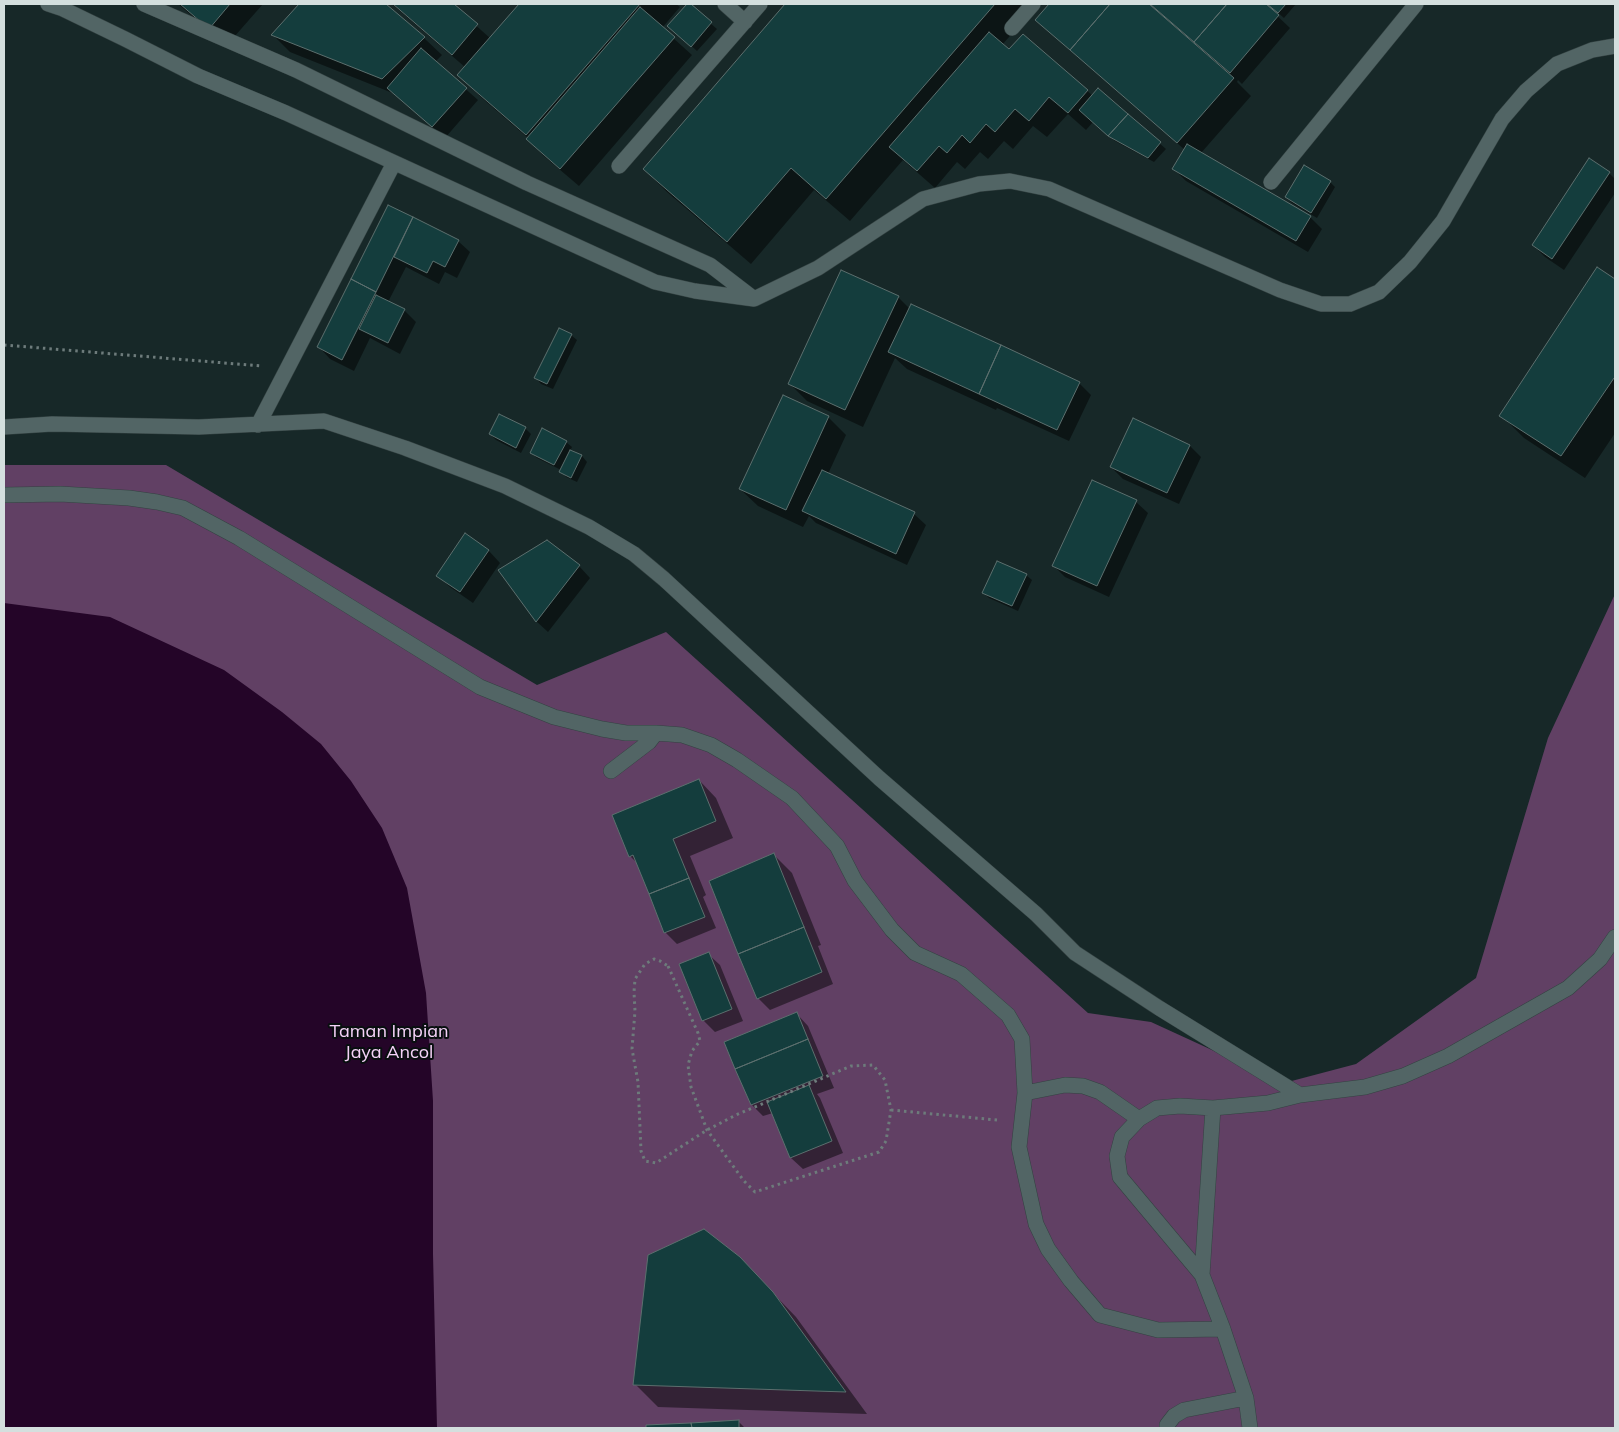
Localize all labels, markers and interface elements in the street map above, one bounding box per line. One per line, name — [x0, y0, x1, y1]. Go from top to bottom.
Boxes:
park label: Taman Impian Jaya Ancol — [329, 1021, 449, 1064]

